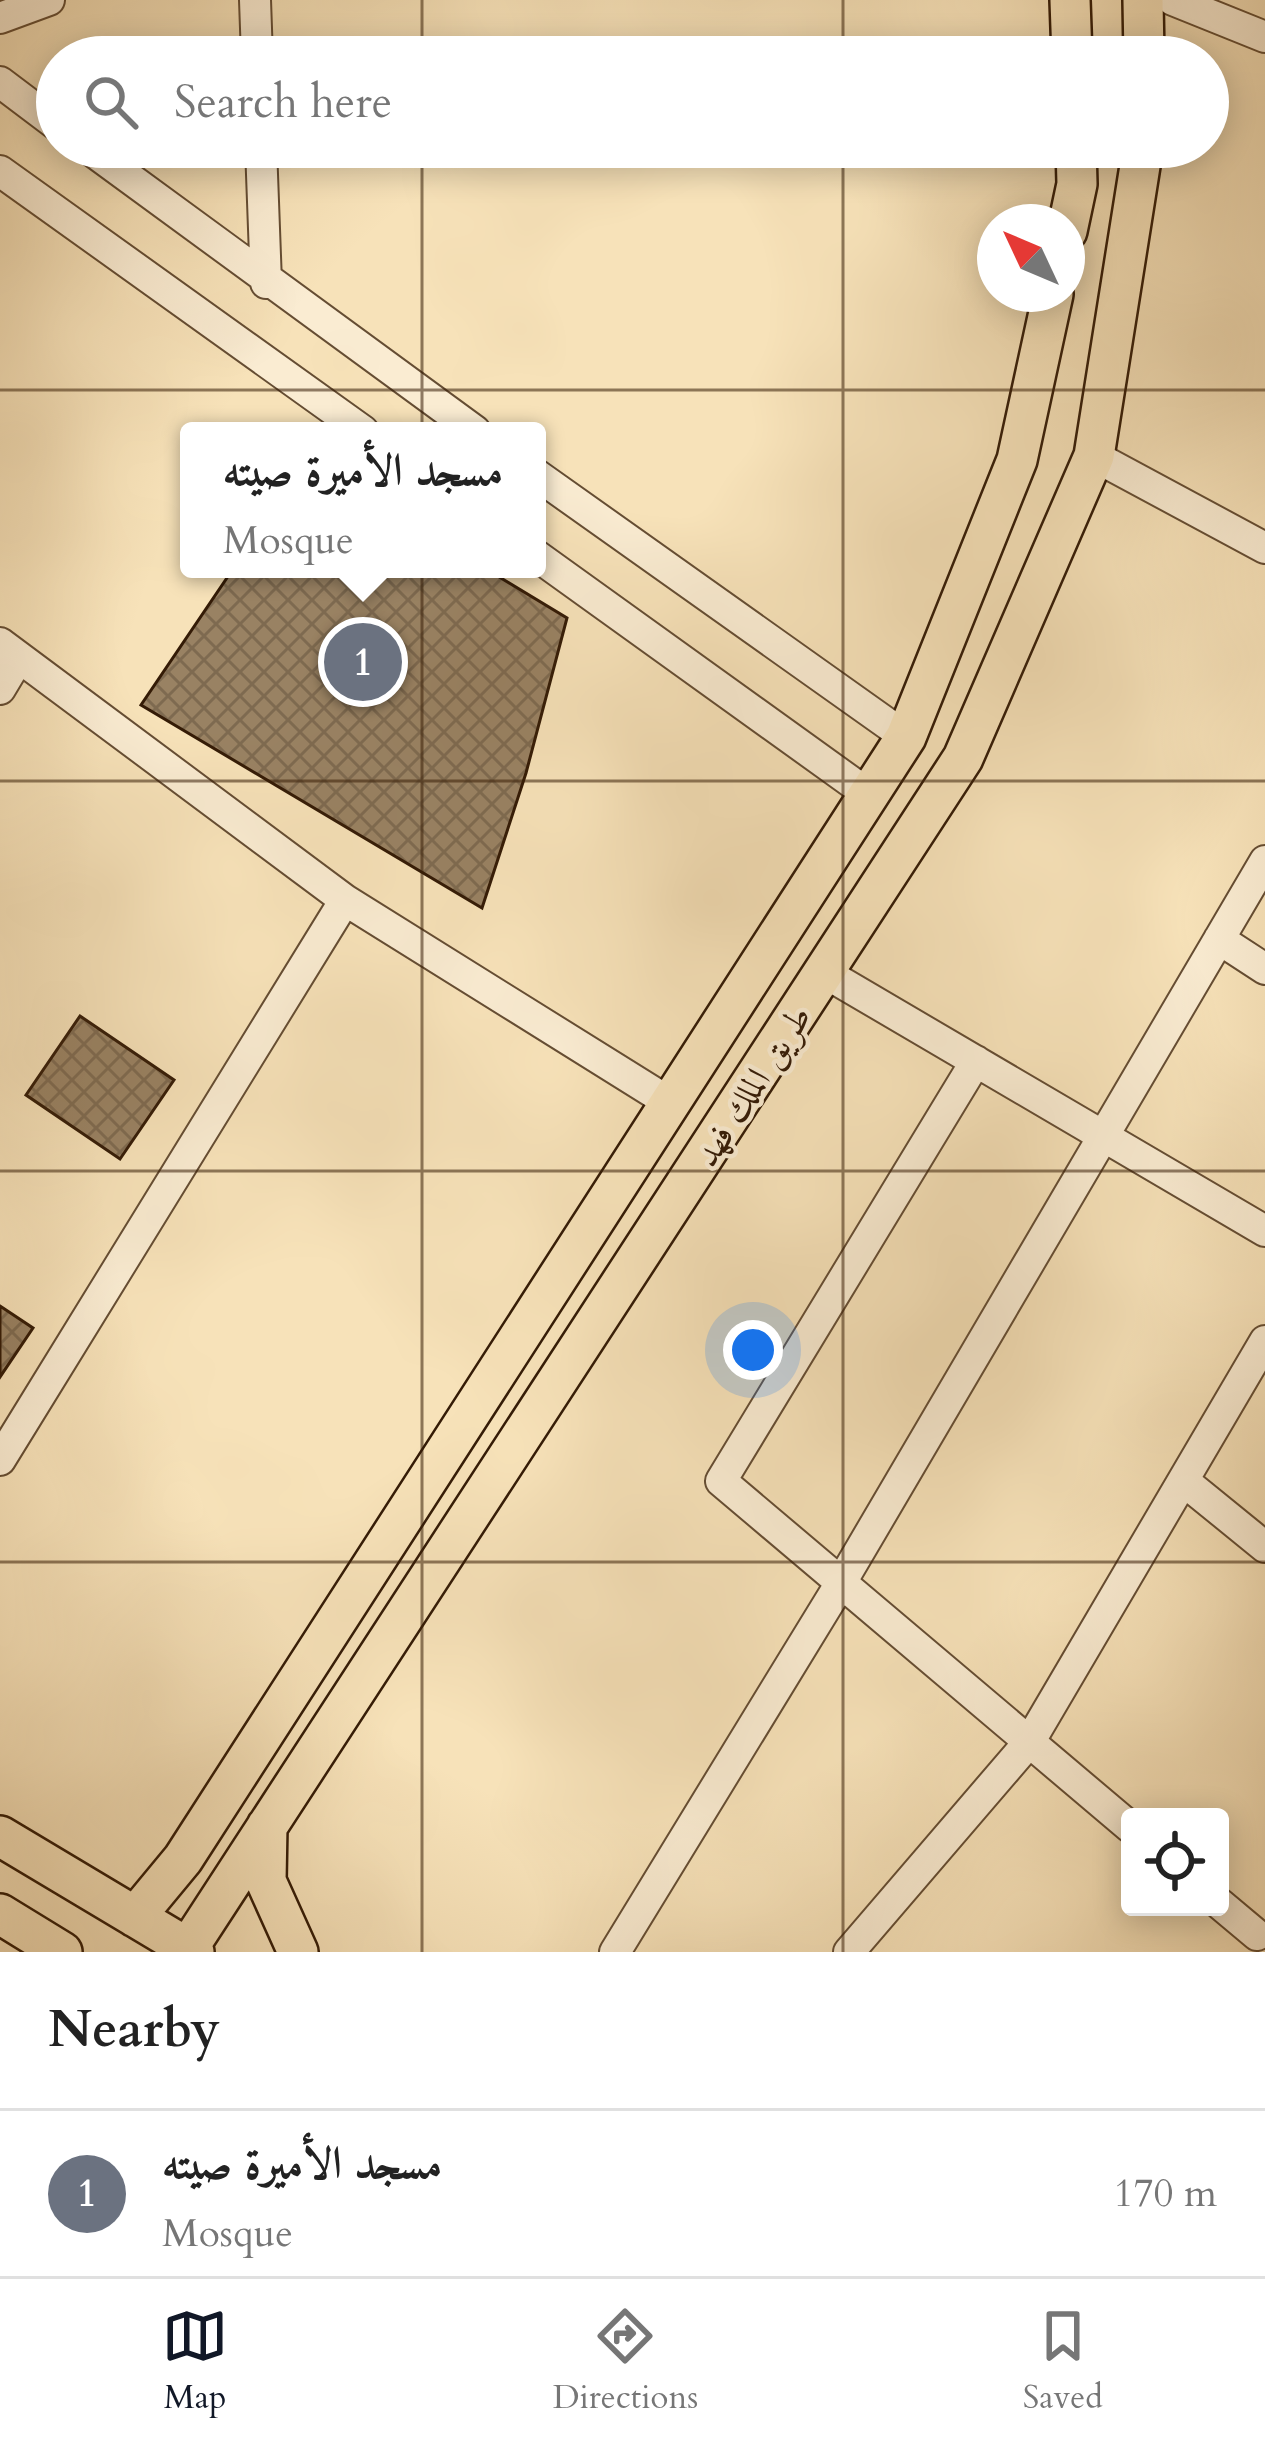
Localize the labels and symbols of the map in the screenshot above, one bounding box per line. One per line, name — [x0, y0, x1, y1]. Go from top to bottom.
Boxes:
north arrow — [977, 204, 1085, 312]
pin: 1 — [324, 617, 402, 707]
street label: طريق الملك فهد — [682, 996, 824, 1176]
your location — [723, 1320, 783, 1380]

